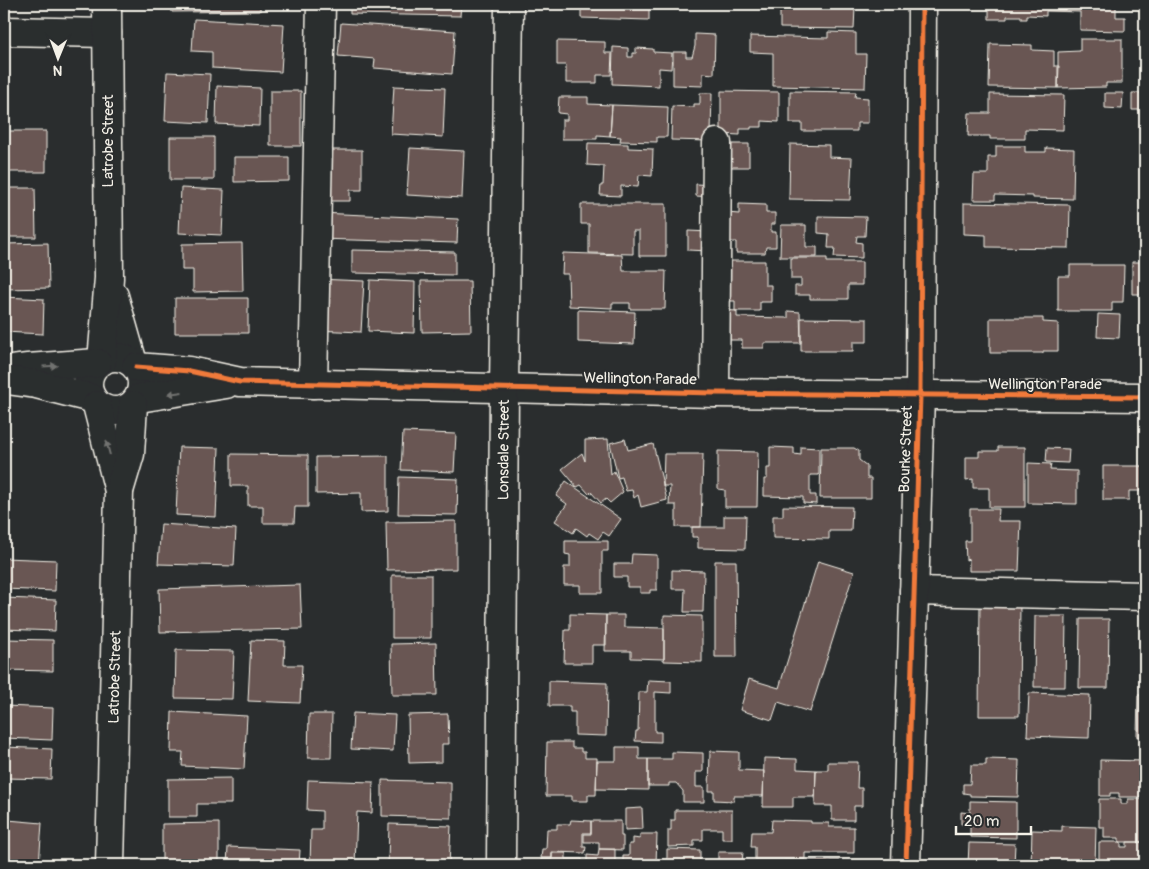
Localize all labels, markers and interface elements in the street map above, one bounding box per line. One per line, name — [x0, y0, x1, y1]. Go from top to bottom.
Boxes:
north arrow — [32, 32, 82, 82]
text: N — [53, 62, 63, 79]
street label: Latrobe Street — [99, 94, 118, 187]
one-way arrow — [43, 362, 59, 370]
street label: Wellington Parade — [583, 369, 697, 389]
street label: Wellington Parade — [988, 375, 1102, 394]
one-way arrow — [166, 389, 182, 397]
street label: Lonsdale Street — [494, 399, 513, 500]
street label: Bourke Street — [895, 404, 917, 493]
one-way arrow — [104, 440, 112, 455]
street label: Latrobe Street — [104, 629, 125, 724]
scale bar — [956, 804, 1032, 836]
text: 20 m — [964, 812, 999, 831]

